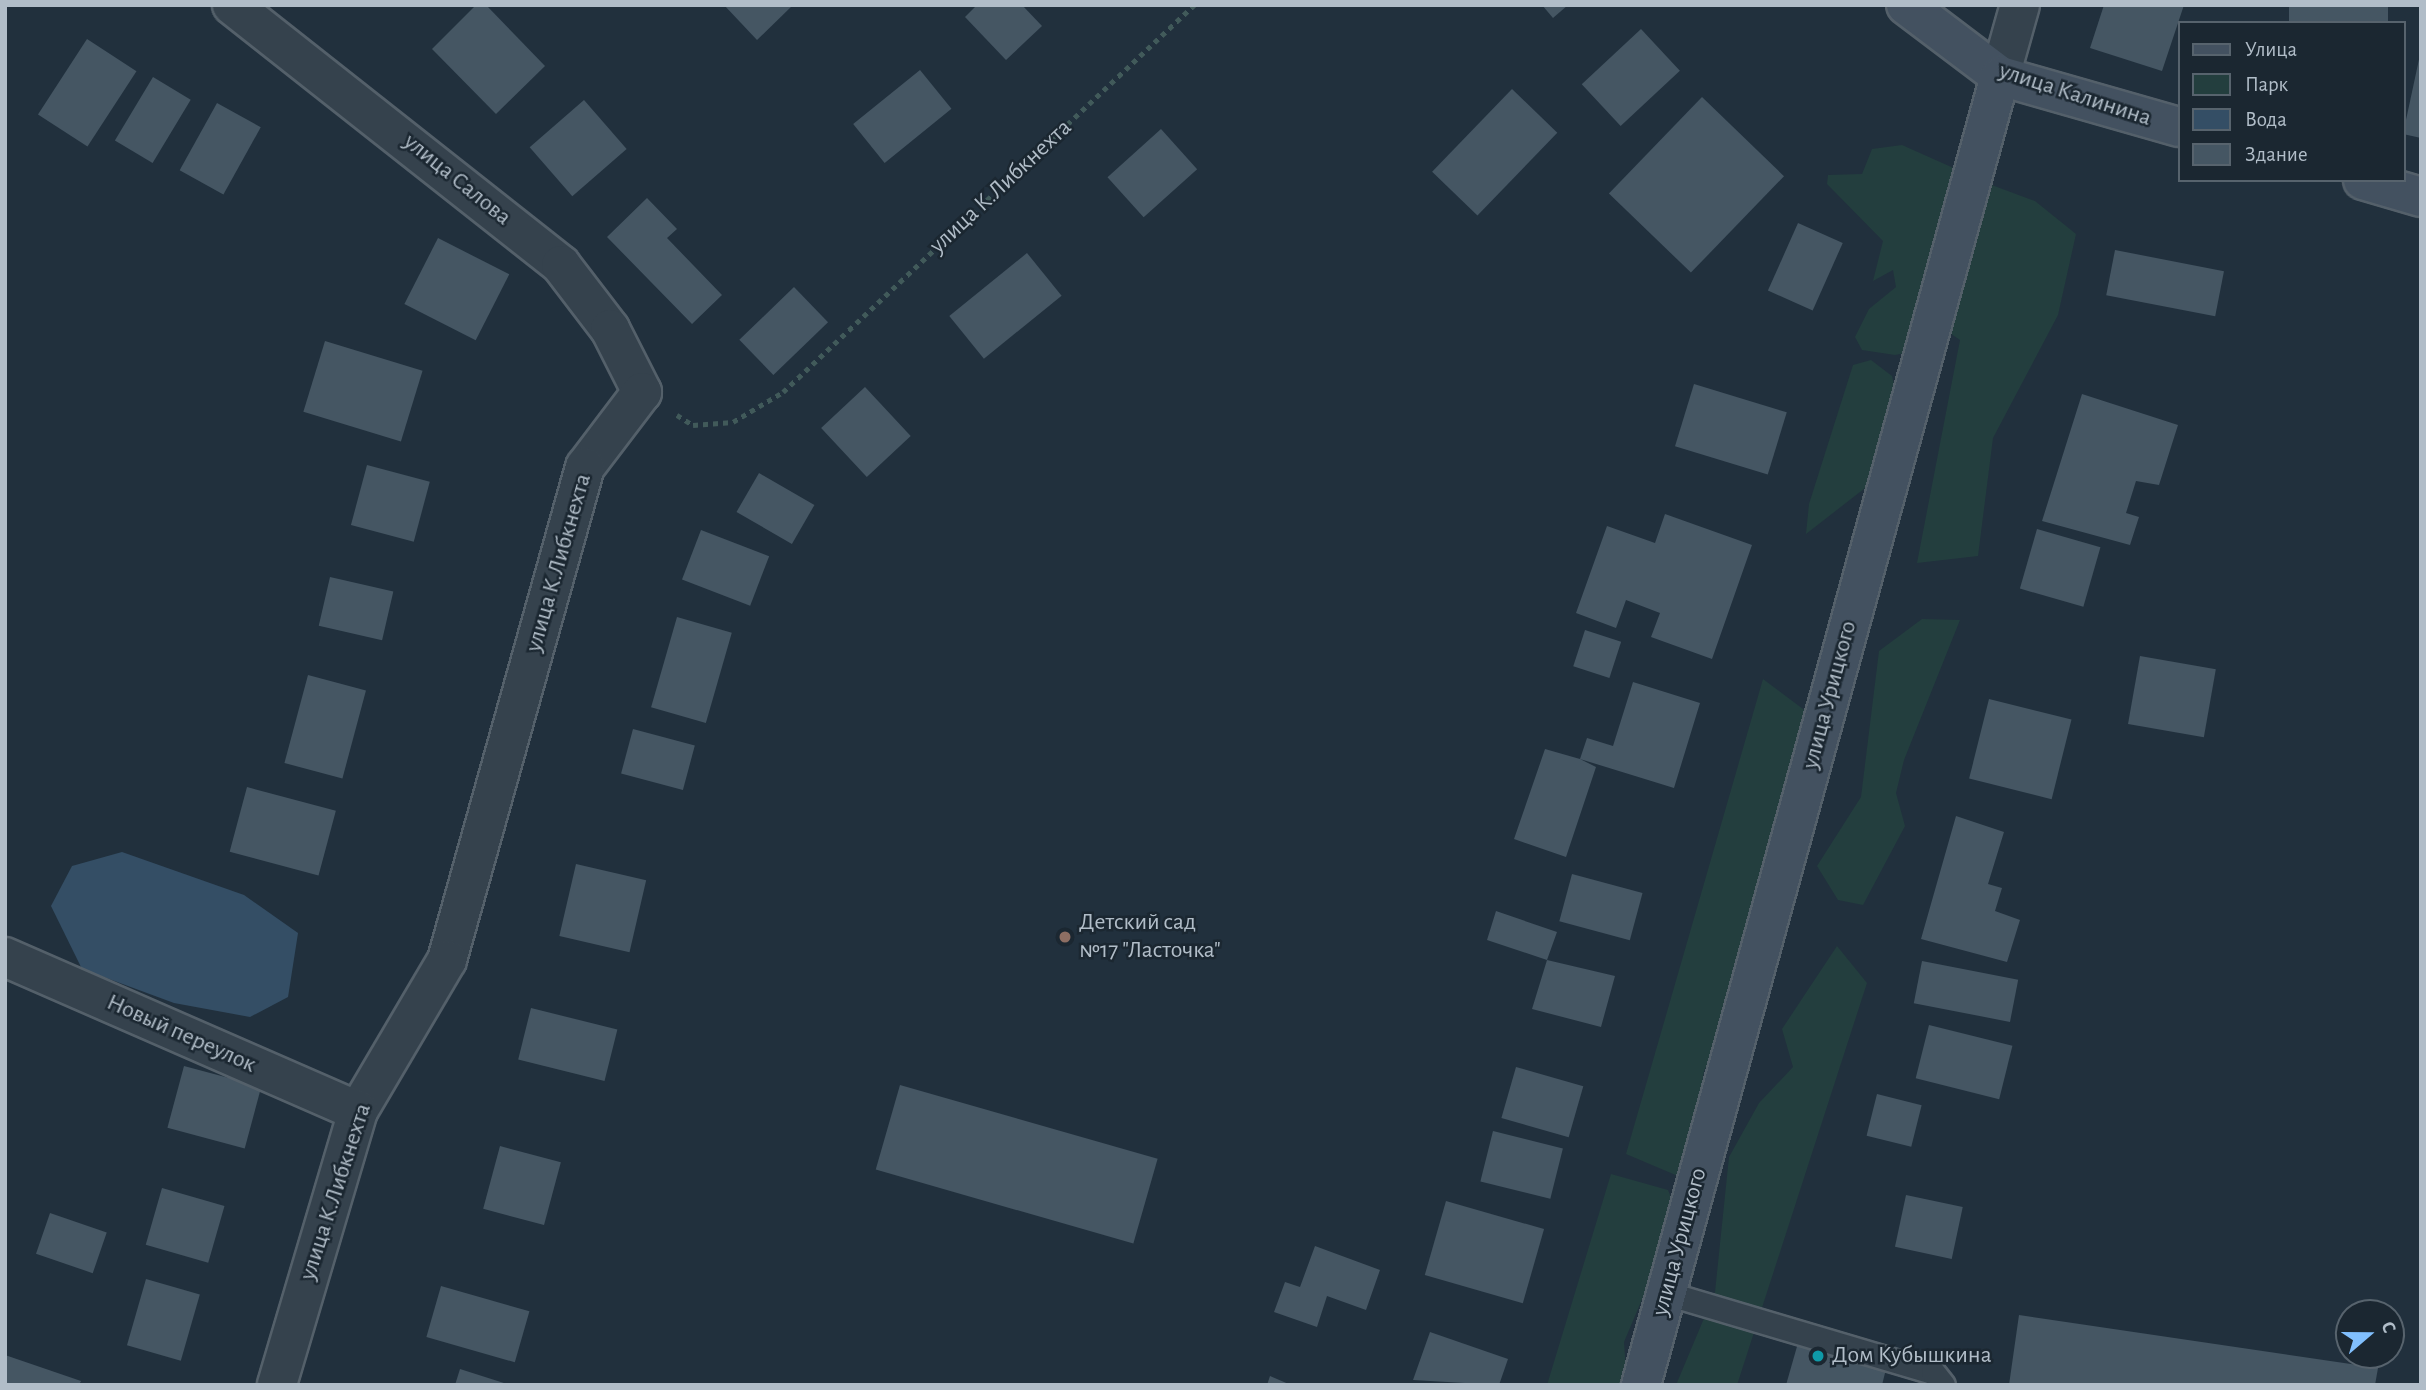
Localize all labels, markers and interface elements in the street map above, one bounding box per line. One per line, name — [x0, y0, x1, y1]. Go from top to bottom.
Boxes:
legend — [2178, 21, 2405, 182]
text: Улица — [2245, 39, 2297, 60]
street label: улица Калинина — [1995, 57, 2155, 133]
text: Парк — [2245, 74, 2288, 95]
text: Вода — [2245, 109, 2287, 130]
street label: улица К.Либкнехта — [924, 114, 1078, 260]
street label: улица Салова — [397, 128, 517, 232]
text: Здание — [2245, 144, 2308, 165]
street label: улица К.Либкнехта — [520, 471, 598, 655]
street label: улица Урицкого — [1796, 618, 1864, 772]
place label: Детский сад №17 "Ласточка" — [1079, 909, 1221, 965]
marker: Детский сад №17 "Ласточка" — [1057, 929, 1073, 945]
street label: Новый переулок — [102, 988, 260, 1080]
street label: улица К.Либкнехта — [294, 1100, 378, 1284]
street label: улица Урицкого — [1646, 1165, 1714, 1319]
north arrow — [2335, 1299, 2405, 1369]
text: С — [2378, 1319, 2399, 1336]
place label: Дом Кубышкина — [1832, 1342, 1992, 1370]
marker: Дом Кубышкина — [1810, 1348, 1826, 1364]

